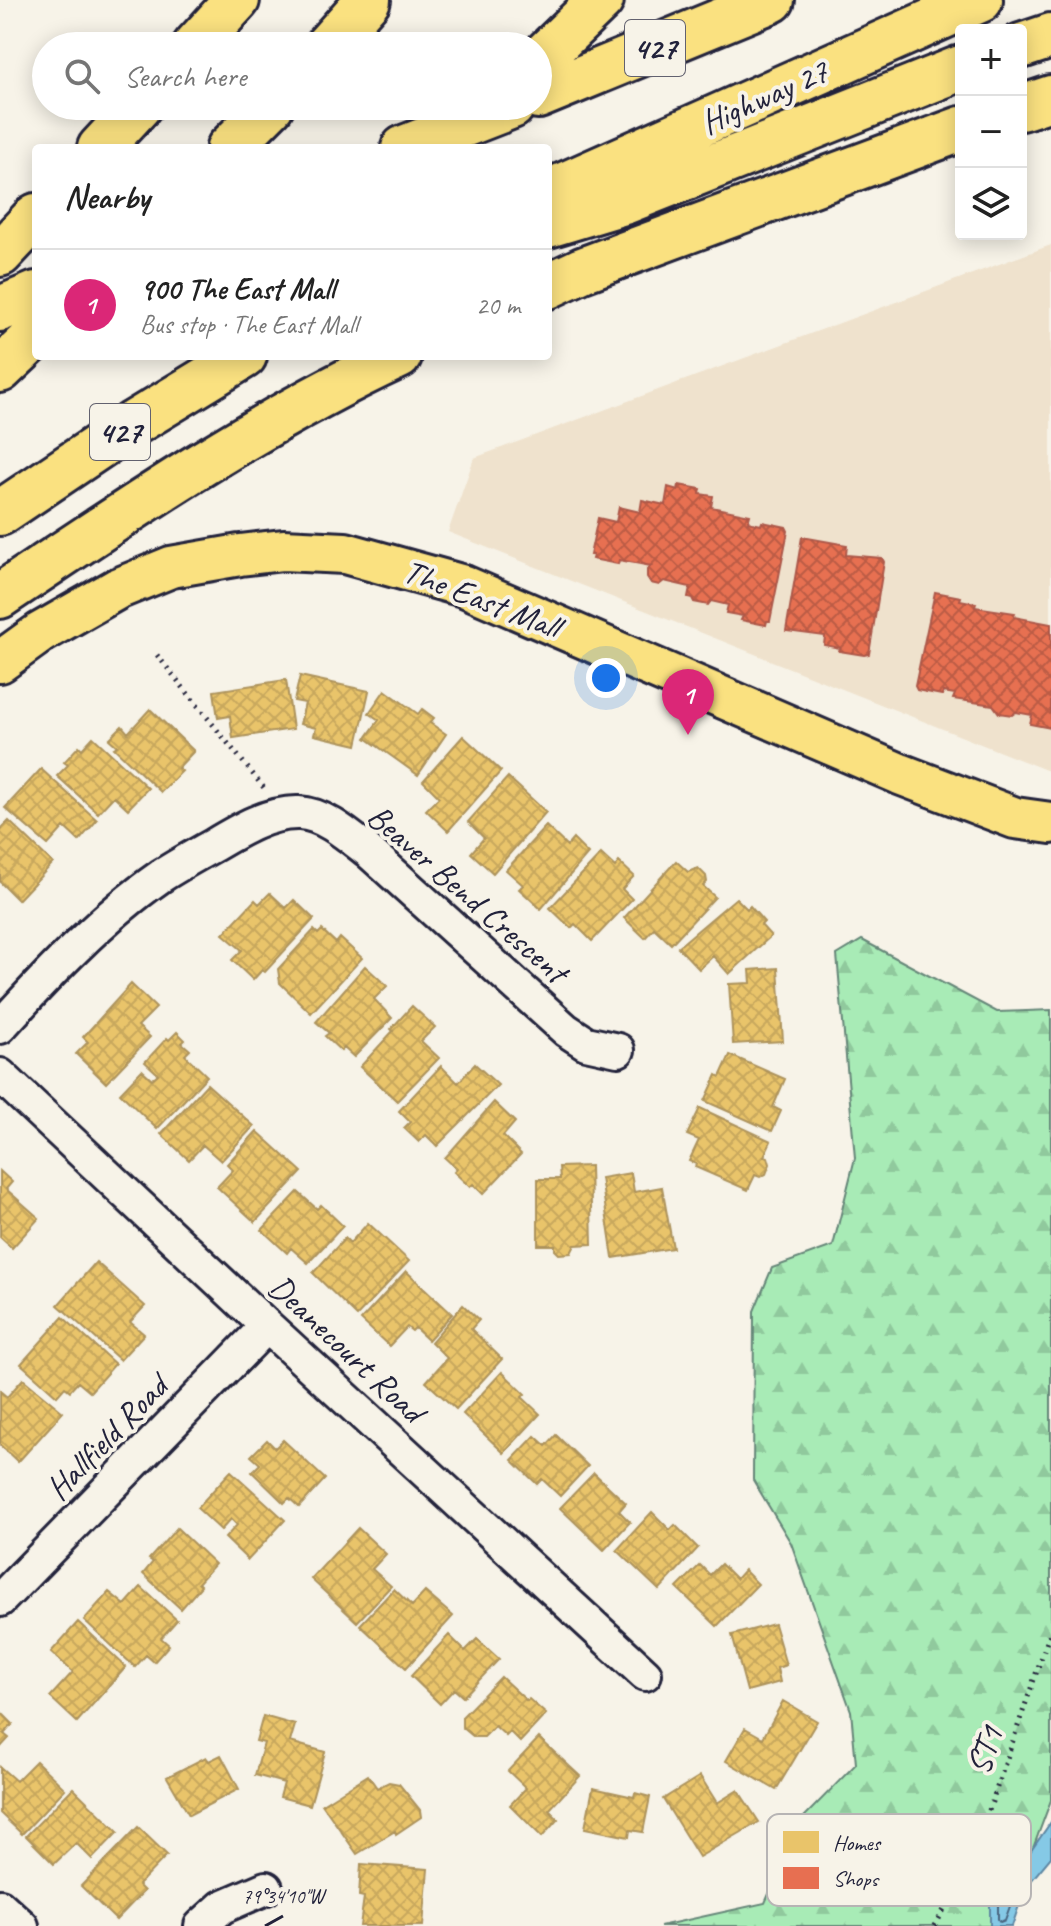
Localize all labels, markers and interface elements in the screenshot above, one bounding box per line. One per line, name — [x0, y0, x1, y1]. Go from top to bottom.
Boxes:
road number: 427 — [625, 20, 685, 76]
map controls — [955, 24, 1027, 240]
button: + — [955, 24, 1027, 96]
search box — [32, 32, 552, 120]
street label: Highway 27 — [694, 49, 836, 144]
icon: search — [60, 54, 104, 98]
text: Search here — [124, 57, 246, 95]
button: − — [955, 96, 1027, 168]
button: layers — [955, 168, 1027, 240]
text: Nearby — [64, 175, 150, 218]
text: 900 The East Mall — [140, 270, 334, 308]
text: 1 — [84, 289, 96, 322]
text: 20 m — [476, 289, 520, 322]
text: Bus stop · The East Mall — [140, 308, 358, 341]
road number: 427 — [90, 404, 150, 460]
street label: The East Mall — [398, 549, 572, 650]
your location — [586, 658, 626, 698]
pin: 1 — [662, 669, 714, 735]
street label: Beaver Bend Crescent — [359, 795, 580, 995]
street label: Deanecourt Road — [260, 1265, 438, 1435]
street label: Hallfield Road — [36, 1362, 180, 1509]
street label: ST1 — [956, 1719, 1013, 1780]
legend — [767, 1814, 1031, 1906]
text: Homes — [833, 1829, 882, 1857]
text: Shops — [833, 1865, 880, 1893]
text: 79°34'10"W — [242, 1884, 327, 1909]

